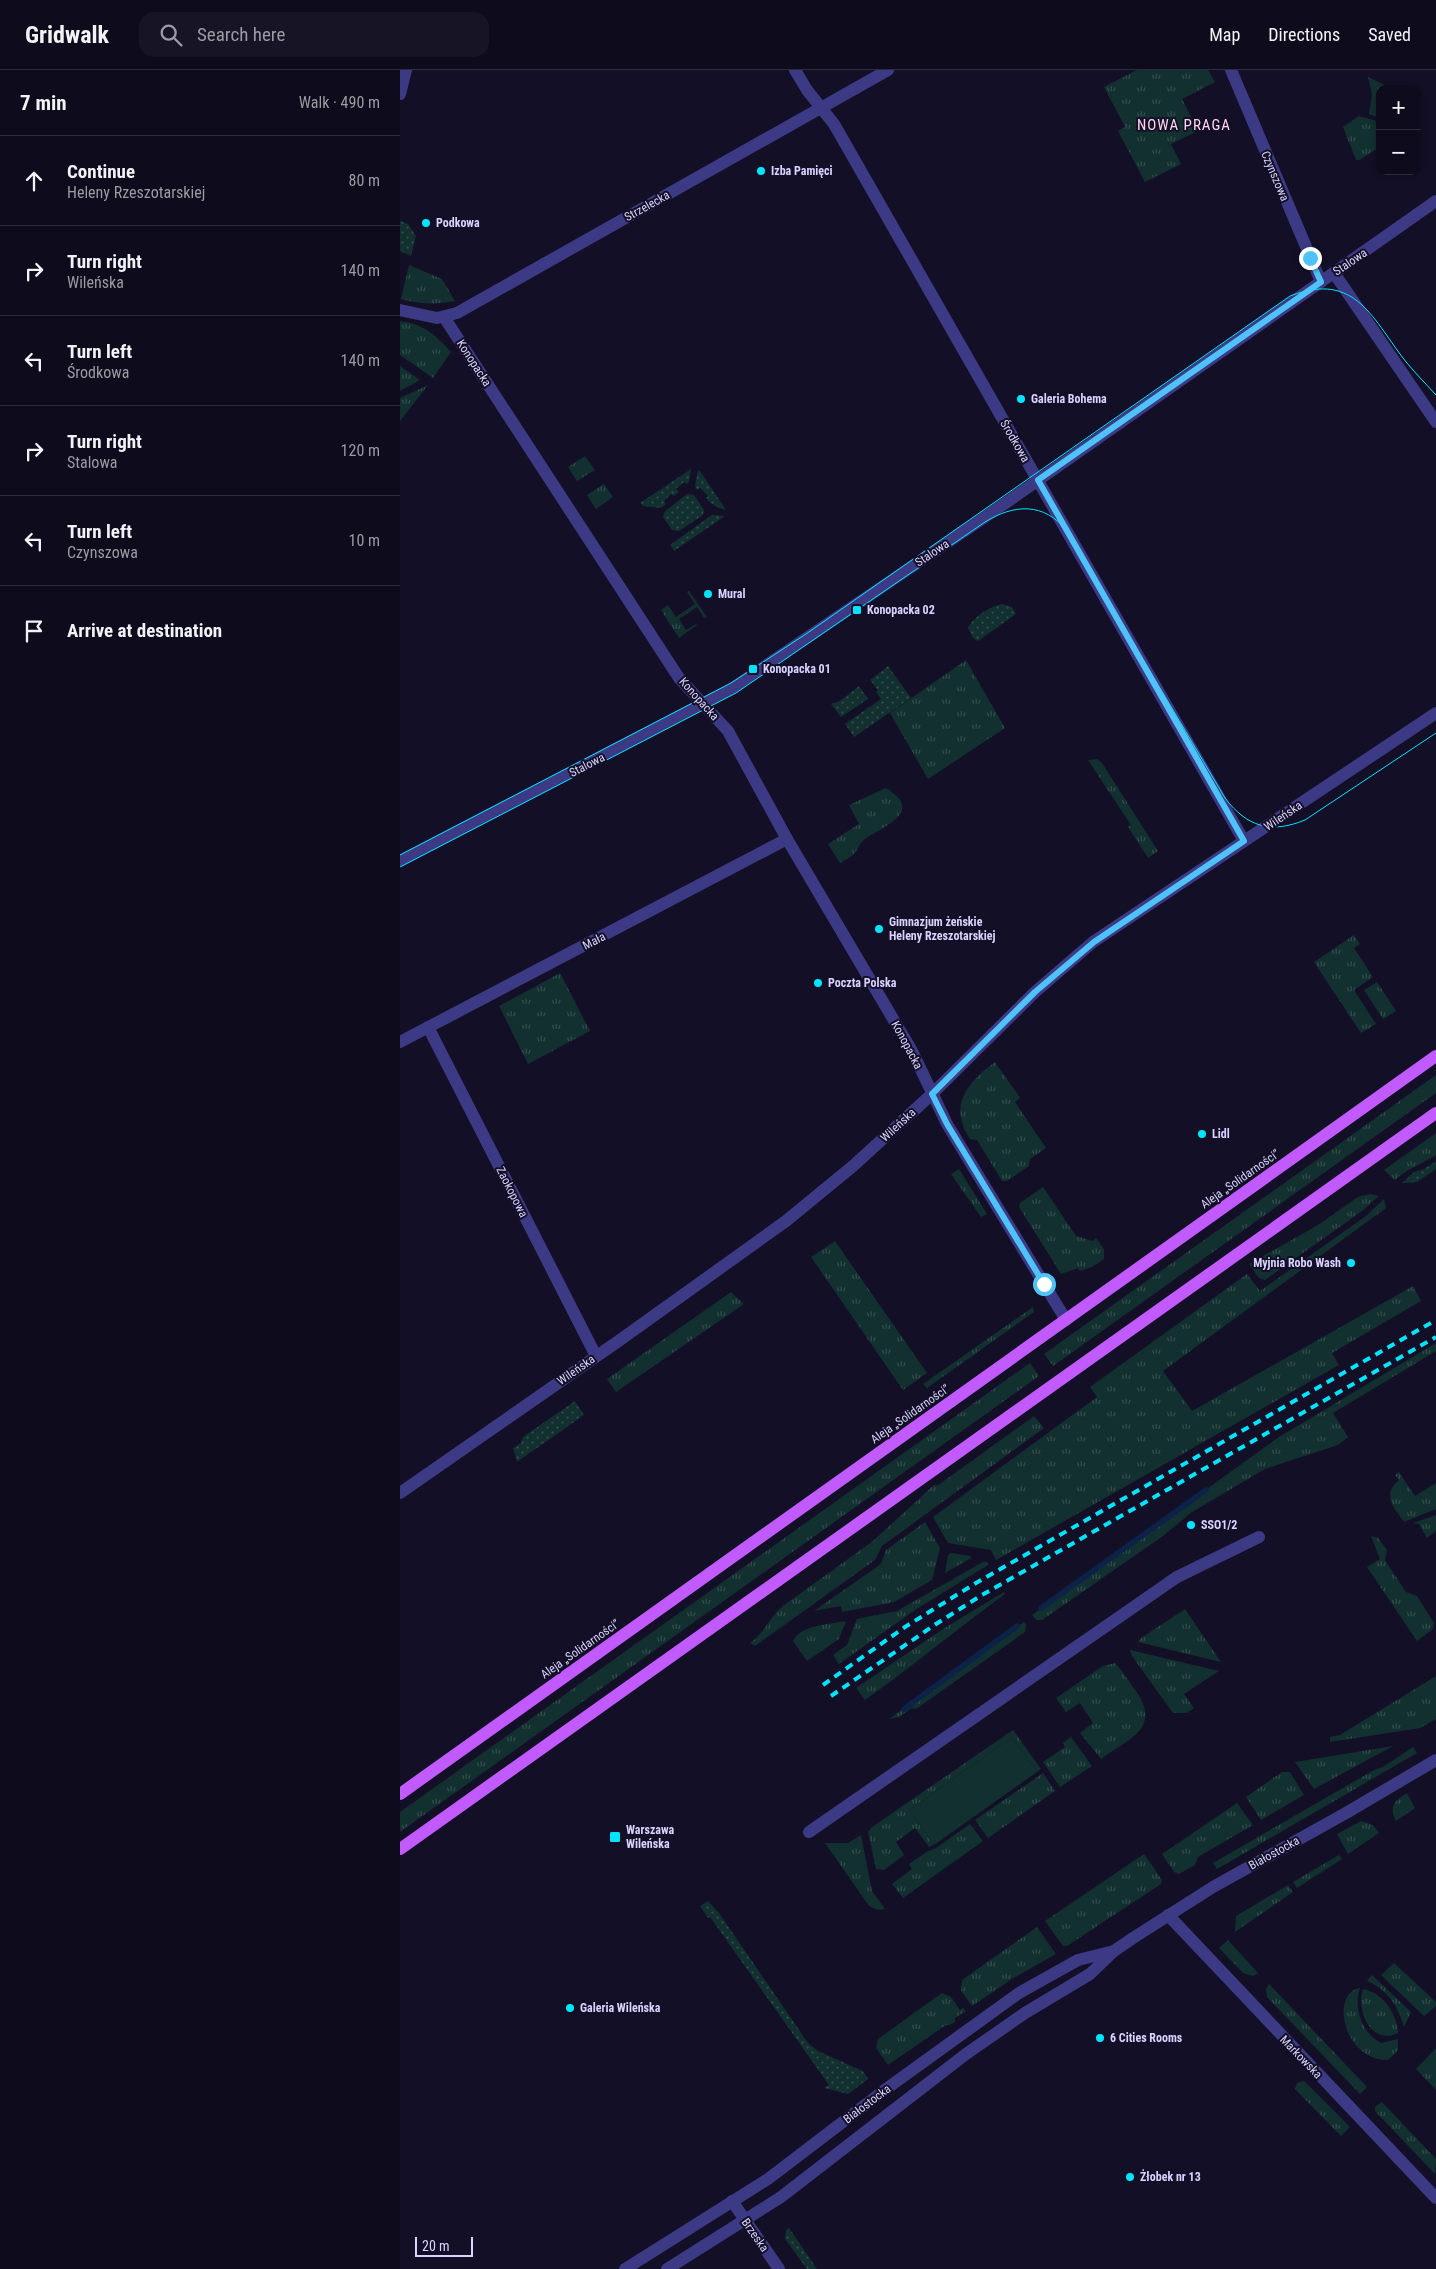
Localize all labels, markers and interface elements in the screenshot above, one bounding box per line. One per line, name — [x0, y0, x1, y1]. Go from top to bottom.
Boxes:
search box — [139, 12, 489, 57]
text: Gridwalk — [25, 21, 109, 49]
icon: search — [157, 21, 185, 49]
text: Search here — [197, 23, 285, 46]
text: Map — [1209, 24, 1240, 45]
text: Directions — [1268, 24, 1340, 45]
text: Saved — [1368, 24, 1411, 45]
map controls — [1376, 85, 1421, 175]
button: + — [1376, 85, 1421, 130]
text: 7 min — [20, 91, 67, 115]
text: Walk · 490 m — [299, 93, 380, 112]
district label: NOWA PRAGA — [1137, 116, 1231, 134]
button: − — [1376, 130, 1421, 175]
street label: Czynszowa — [1258, 149, 1292, 203]
text: Continue — [67, 160, 135, 183]
place label: Izba Pamięci — [771, 164, 833, 178]
marker: Izba Pamięci — [755, 165, 767, 177]
icon: ahead — [20, 167, 48, 195]
text: 80 m — [348, 171, 380, 190]
text: Heleny Rzeszotarskiej — [67, 183, 205, 202]
street label: Strzelecka — [622, 188, 672, 224]
place label: Podkowa — [436, 216, 480, 230]
marker: Podkowa — [420, 217, 432, 229]
street label: Stalowa — [1330, 245, 1370, 278]
route end — [1299, 247, 1322, 270]
text: Turn right — [67, 250, 142, 273]
icon: right — [20, 257, 48, 285]
text: 140 m — [341, 261, 380, 280]
text: Wileńska — [67, 273, 124, 292]
street label: Konopacka — [454, 337, 494, 389]
text: Turn left — [67, 340, 132, 363]
icon: left — [20, 347, 48, 375]
text: 140 m — [341, 351, 380, 370]
text: Środkowa — [67, 363, 129, 382]
place label: Galeria Bohema — [1031, 392, 1107, 406]
marker: Galeria Bohema — [1015, 393, 1027, 405]
street label: Środkowa — [997, 417, 1034, 465]
text: Turn right — [67, 430, 142, 453]
icon: right — [20, 437, 48, 465]
text: 120 m — [341, 441, 380, 460]
text: Stalowa — [67, 453, 117, 472]
text: Turn left — [67, 520, 132, 543]
icon: left — [20, 527, 48, 555]
text: 10 m — [348, 531, 380, 550]
street label: Stalowa — [912, 536, 952, 569]
text: Czynszowa — [67, 543, 138, 562]
place label: Mural — [718, 587, 745, 601]
marker: Mural — [702, 588, 714, 600]
place label: Konopacka 02 — [867, 603, 935, 617]
marker: Konopacka 02 — [851, 604, 863, 616]
icon: arrive — [20, 617, 48, 645]
text: Arrive at destination — [67, 619, 222, 642]
place label: Konopacka 01 — [763, 662, 831, 676]
marker: Konopacka 01 — [747, 663, 759, 675]
street label: Konopacka — [676, 675, 722, 723]
street label: Stalowa — [567, 750, 607, 780]
street label: Wileńska — [1261, 798, 1305, 834]
place label: Gimnazjum żeńskie Heleny Rzeszotarskiej — [889, 915, 996, 943]
marker: Gimnazjum żeńskie Heleny Rzeszotarskiej — [873, 923, 885, 935]
street label: Mała — [580, 929, 608, 953]
place label: Poczta Polska — [828, 976, 897, 990]
marker: Poczta Polska — [812, 977, 824, 989]
street label: Konopacka — [888, 1018, 926, 1072]
street label: Wileńska — [878, 1105, 919, 1145]
place label: Lidl — [1212, 1127, 1230, 1141]
marker: Lidl — [1196, 1128, 1208, 1140]
street label: Aleja „Solidarności” — [1198, 1147, 1282, 1211]
street label: Zaokopowa — [493, 1164, 531, 1220]
place label: Myjnia Robo Wash — [1253, 1256, 1341, 1270]
marker: Myjnia Robo Wash — [1345, 1257, 1357, 1269]
route start — [1033, 1273, 1056, 1296]
street label: Wileńska — [554, 1352, 598, 1388]
street label: Aleja „Solidarności” — [868, 1382, 952, 1446]
place label: SSO1/2 — [1201, 1518, 1237, 1532]
marker: SSO1/2 — [1185, 1519, 1197, 1531]
street label: Aleja „Solidarności” — [538, 1617, 622, 1681]
place label: Warszawa Wileńska — [626, 1823, 675, 1851]
marker: Warszawa Wileńska — [608, 1830, 622, 1844]
street label: Białostocka — [1246, 1833, 1302, 1873]
place label: Galeria Wileńska — [580, 2001, 661, 2015]
marker: Galeria Wileńska — [564, 2002, 576, 2014]
place label: 6 Cities Rooms — [1110, 2031, 1183, 2045]
marker: 6 Cities Rooms — [1094, 2032, 1106, 2044]
street label: Markowska — [1277, 2033, 1325, 2082]
street label: Białostocka — [841, 2081, 894, 2126]
place label: Żłobek nr 13 — [1140, 2169, 1201, 2184]
marker: Żłobek nr 13 — [1124, 2171, 1136, 2183]
street label: Brzeska — [738, 2216, 772, 2255]
scale bar — [415, 2234, 472, 2257]
text: 20 m — [422, 2238, 450, 2254]

